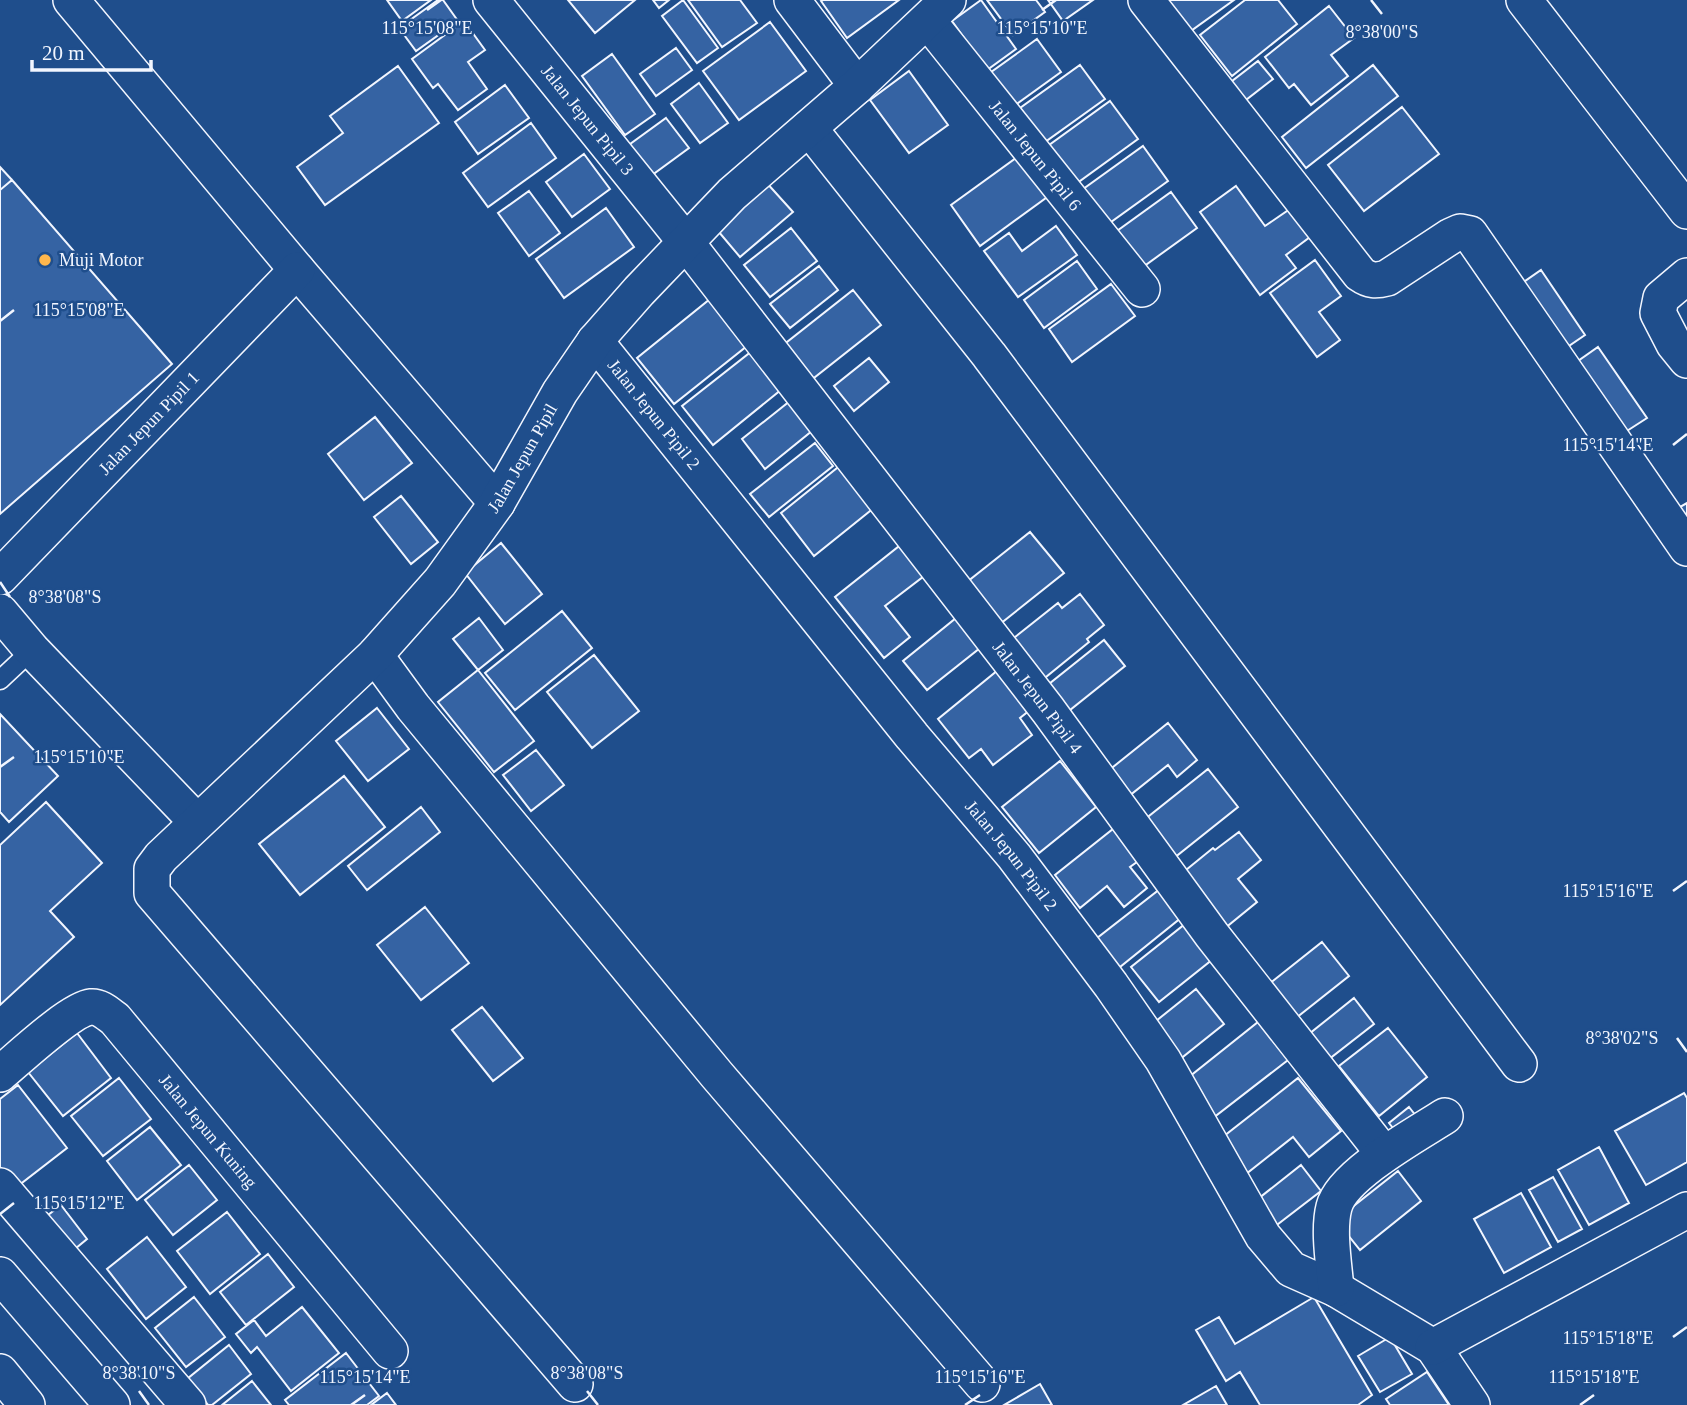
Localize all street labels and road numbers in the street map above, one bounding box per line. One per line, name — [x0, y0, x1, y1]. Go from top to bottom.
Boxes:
street label: Jalan Jepun Pipil 3 — [537, 61, 638, 179]
street label: Jalan Jepun Pipil 6 — [985, 96, 1085, 215]
street label: Jalan Jepun Pipil 2 — [604, 355, 704, 473]
street label: Jalan Jepun Pipil 1 — [94, 368, 203, 479]
street label: Jalan Jepun Pipil — [483, 400, 561, 517]
street label: Jalan Jepun Pipil 4 — [989, 637, 1086, 757]
street label: Jalan Jepun Pipil 2 — [961, 796, 1062, 915]
street label: Jalan Jepun Kuning — [155, 1070, 261, 1192]

